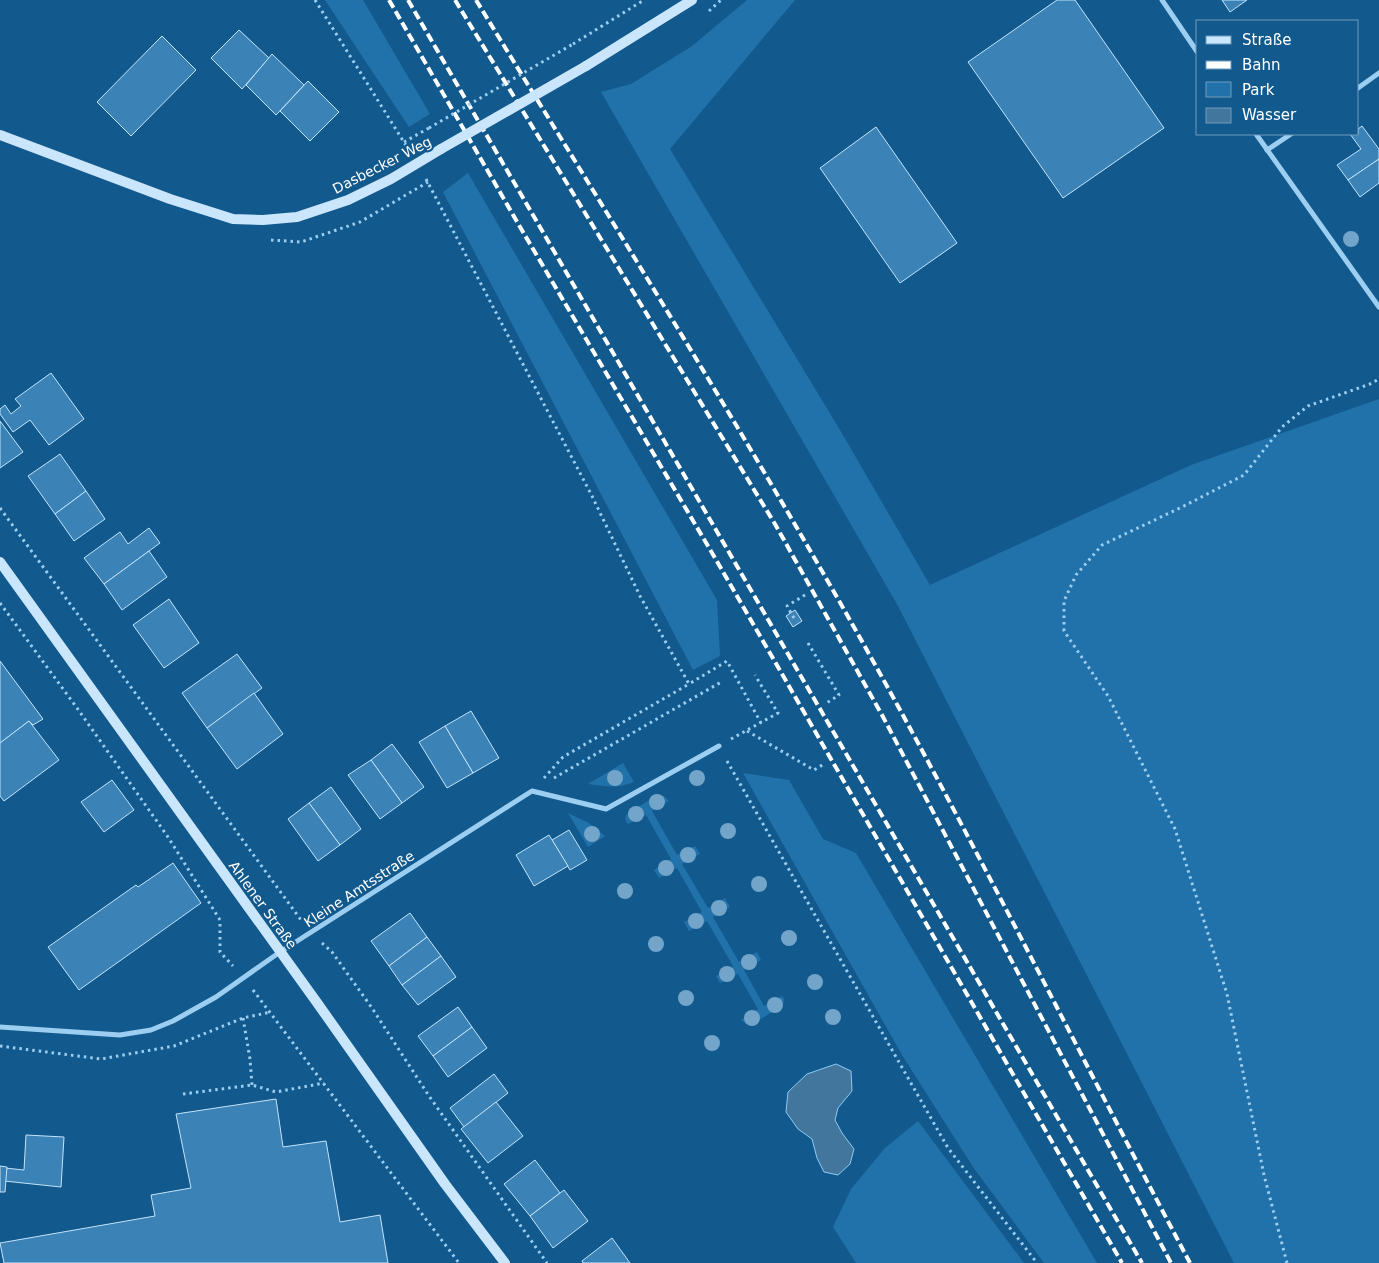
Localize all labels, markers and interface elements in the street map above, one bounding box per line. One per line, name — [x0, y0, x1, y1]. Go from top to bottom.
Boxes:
legend — [1196, 20, 1359, 135]
text: Straße — [1242, 31, 1291, 49]
text: Bahn — [1242, 56, 1281, 74]
text: Park — [1242, 81, 1275, 99]
text: Wasser — [1242, 106, 1297, 124]
street label: Dasbecker Weg — [330, 133, 434, 197]
street label: Kleine Amtsstraße — [301, 847, 417, 931]
street label: Ahlener Straße — [226, 858, 300, 952]

